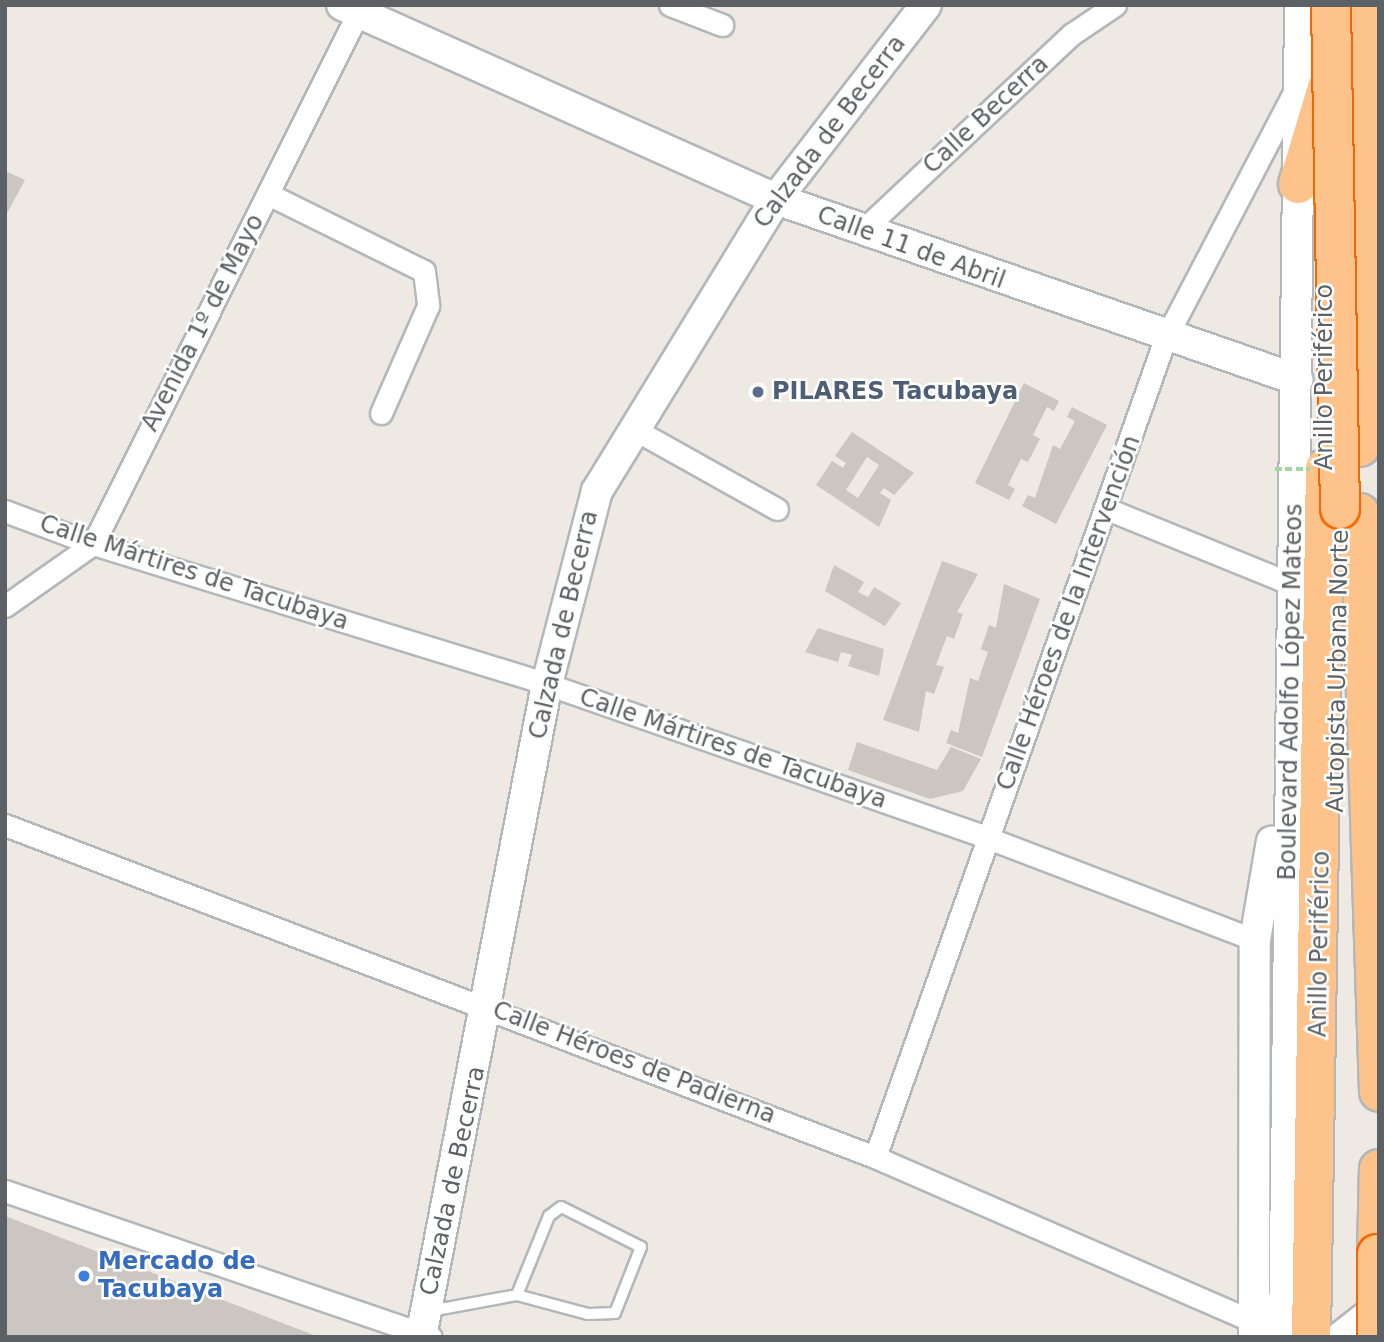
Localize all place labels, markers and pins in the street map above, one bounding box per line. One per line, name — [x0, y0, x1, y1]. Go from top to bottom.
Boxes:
place label: PILARES Tacubaya — [772, 378, 1018, 406]
marker: PILARES Tacubaya — [750, 384, 766, 400]
place label: Mercado de Tacubaya — [98, 1248, 256, 1304]
marker: Mercado de Tacubaya — [76, 1268, 92, 1284]

